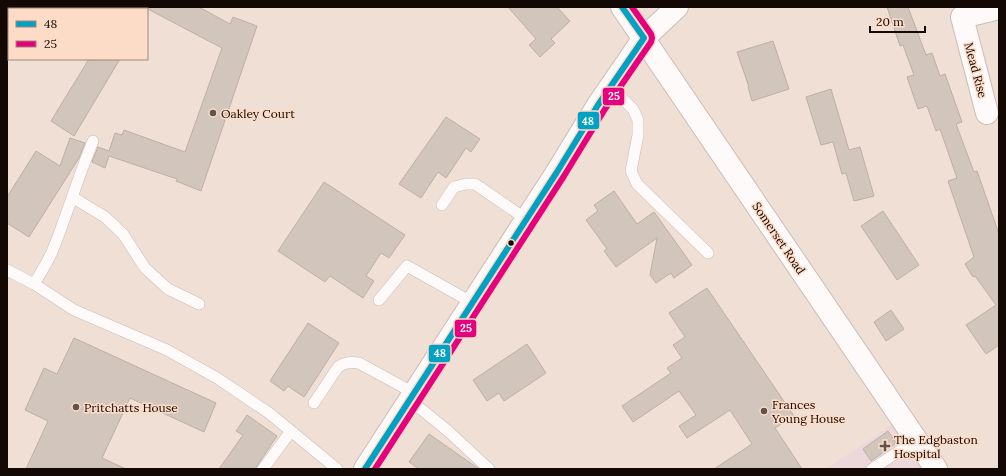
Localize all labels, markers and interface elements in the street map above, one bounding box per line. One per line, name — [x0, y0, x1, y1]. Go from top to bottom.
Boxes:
legend — [8, 8, 148, 60]
scale bar — [870, 8, 925, 34]
text: 20 m — [876, 14, 904, 29]
text: 48 — [44, 16, 58, 31]
text: 25 — [44, 36, 57, 51]
street label: Mead Rise — [961, 41, 991, 100]
line badge: 25 — [602, 87, 625, 106]
text: 25 — [608, 89, 620, 103]
place label: Oakley Court — [221, 106, 295, 121]
marker: Oakley Court — [208, 108, 218, 118]
line badge: 48 — [577, 111, 600, 130]
text: 48 — [582, 114, 594, 128]
street label: Somerset Road — [749, 199, 809, 277]
unlabelled marker — [506, 238, 516, 248]
line badge: 25 — [454, 319, 477, 338]
text: 25 — [460, 321, 472, 335]
line badge: 48 — [428, 344, 451, 363]
text: 48 — [434, 346, 446, 360]
place label: Frances Young House — [771, 397, 846, 426]
place label: Pritchatts House — [84, 400, 178, 415]
marker: Pritchatts House — [71, 402, 81, 412]
marker: Frances Young House — [759, 406, 769, 416]
place label: The Edgbaston Hospital — [894, 432, 978, 461]
marker: The Edgbaston Hospital — [879, 440, 891, 452]

